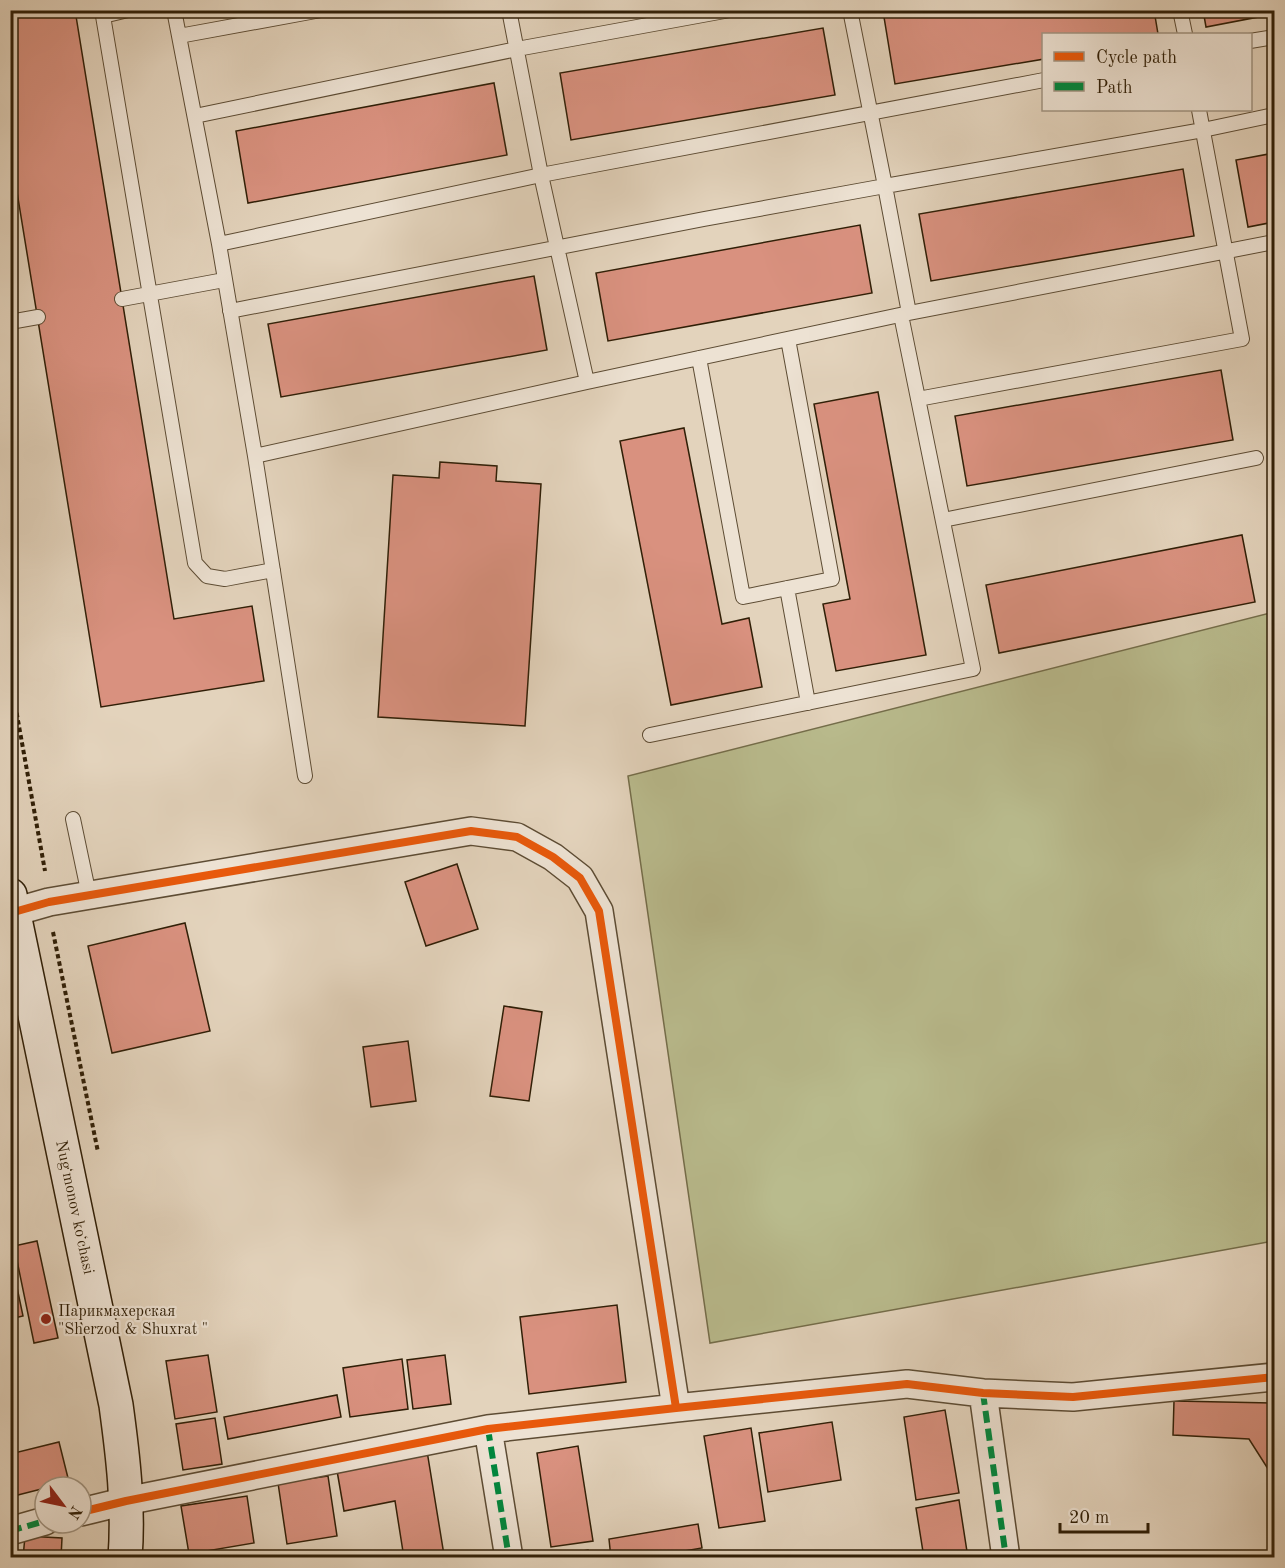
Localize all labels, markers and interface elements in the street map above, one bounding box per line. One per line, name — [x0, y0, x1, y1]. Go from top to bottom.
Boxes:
legend — [1042, 33, 1252, 111]
text: Cycle path — [1096, 49, 1177, 67]
text: Path — [1096, 79, 1133, 97]
street label: Nugʻmonov koʻchasi — [52, 1139, 96, 1276]
place label: Парикмахерская "Sherzod & Shuxrat " — [58, 1304, 208, 1338]
marker: Парикмахерская "Sherzod & Shuxrat " — [39, 1312, 53, 1326]
north arrow — [33, 1475, 93, 1535]
scale bar — [1060, 1496, 1148, 1534]
text: N — [64, 1502, 84, 1522]
text: 20 m — [1069, 1509, 1109, 1527]

